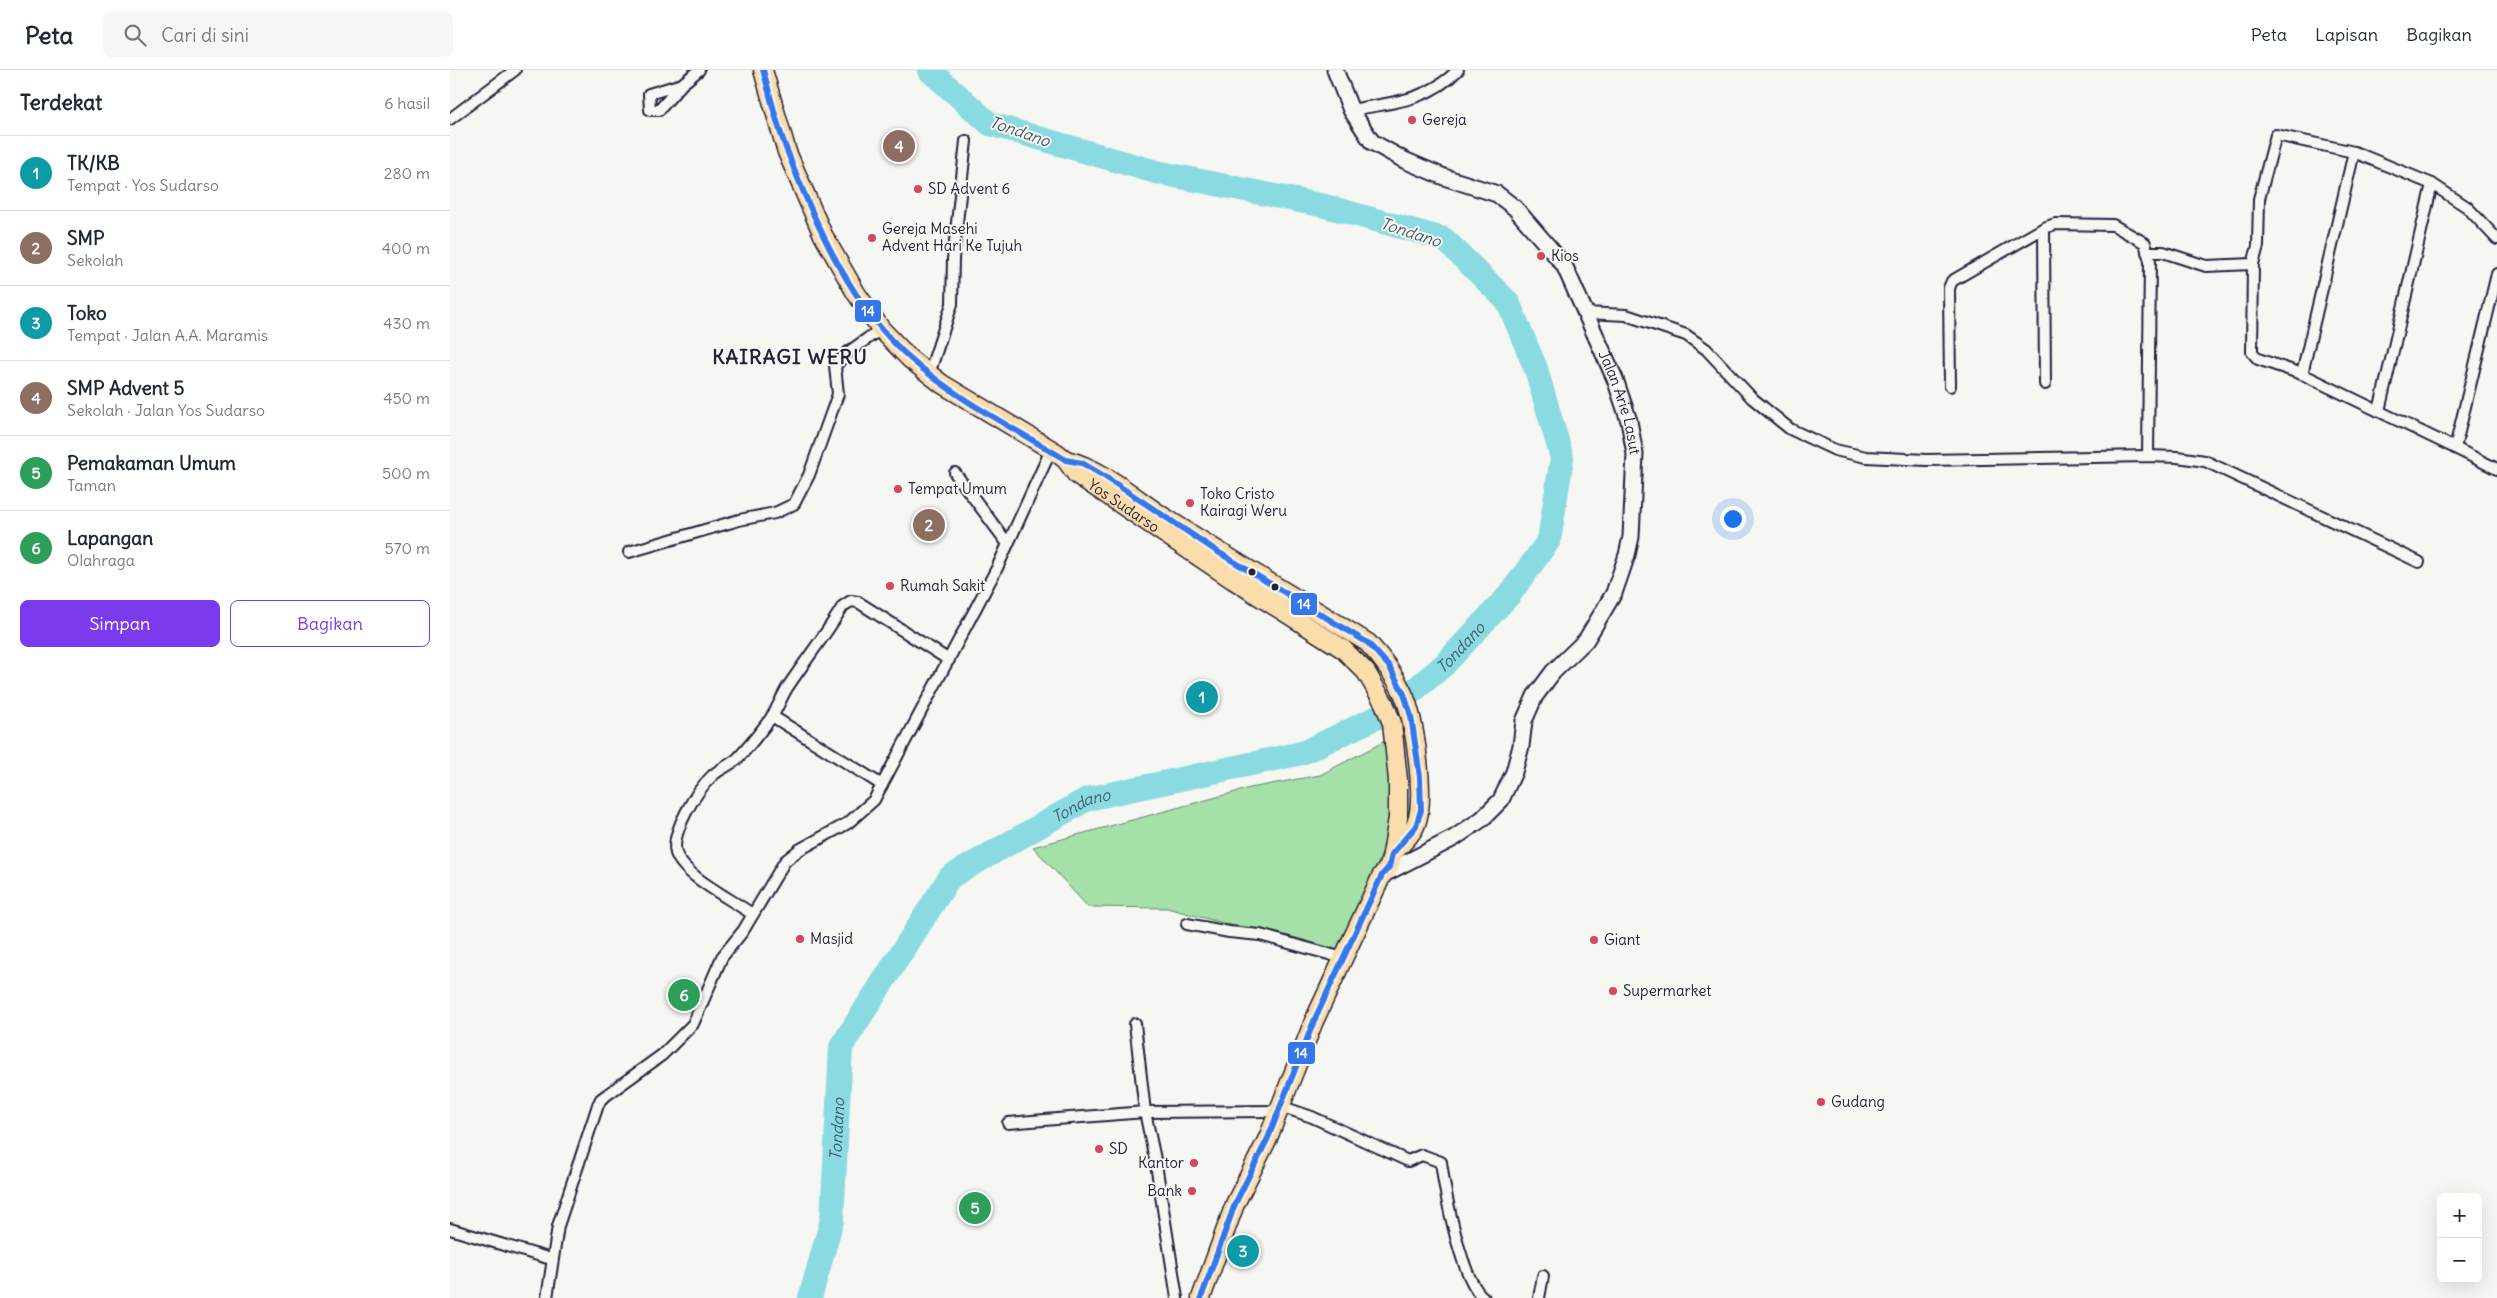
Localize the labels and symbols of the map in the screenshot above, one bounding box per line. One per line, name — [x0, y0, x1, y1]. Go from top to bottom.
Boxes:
place label: Gereja — [1422, 110, 1467, 129]
water label: Tondano — [987, 111, 1054, 151]
marker: Gereja — [1406, 114, 1418, 126]
pin: 4 — [883, 127, 915, 165]
place label: SD Advent 6 — [928, 179, 1010, 198]
marker: SD Advent 6 — [912, 183, 924, 195]
water label: Tondano — [1378, 213, 1445, 251]
place label: Gereja Masehi Advent Hari Ke Tujuh — [882, 219, 1023, 255]
marker: Gereja Masehi Advent Hari Ke Tujuh — [866, 232, 878, 244]
place label: Kios — [1551, 246, 1579, 265]
marker: Kios — [1535, 250, 1547, 262]
line badge: 14 — [854, 299, 882, 323]
text: 14 — [861, 302, 875, 320]
district label: KAIRAGI WERU — [712, 344, 868, 369]
street label: Jalan Arie Lasut — [1594, 347, 1645, 456]
street label: Yos Sudarso — [1085, 475, 1163, 536]
place label: Tempat Umum — [908, 479, 1007, 498]
marker: Tempat Umum — [892, 483, 904, 495]
place label: Toko Cristo Kairagi Weru — [1200, 484, 1287, 520]
marker: Toko Cristo Kairagi Weru — [1184, 497, 1196, 509]
pin: 2 — [913, 506, 945, 544]
your location — [1720, 506, 1746, 532]
unlabelled marker — [1247, 567, 1257, 577]
place label: Rumah Sakit — [900, 576, 985, 595]
marker: Rumah Sakit — [884, 580, 896, 592]
unlabelled marker — [1270, 582, 1280, 592]
line badge: 14 — [1290, 592, 1318, 616]
text: 14 — [1297, 595, 1311, 613]
water label: Tondano — [1432, 617, 1490, 677]
pin: 1 — [1186, 678, 1218, 716]
water label: Tondano — [1048, 784, 1113, 827]
place label: Masjid — [810, 929, 853, 948]
place label: Giant — [1604, 930, 1640, 949]
marker: Masjid — [794, 933, 806, 945]
marker: Giant — [1588, 934, 1600, 946]
pin: 6 — [668, 976, 700, 1014]
place label: Supermarket — [1623, 981, 1711, 1000]
marker: Supermarket — [1607, 985, 1619, 997]
line badge: 14 — [1287, 1041, 1316, 1065]
text: 14 — [1294, 1044, 1308, 1062]
place label: Gudang — [1831, 1092, 1885, 1111]
water label: Tondano — [825, 1096, 848, 1161]
marker: Gudang — [1815, 1096, 1827, 1108]
place label: SD — [1109, 1139, 1128, 1158]
marker: SD — [1093, 1143, 1105, 1155]
place label: Kantor — [1138, 1153, 1184, 1172]
marker: Kantor — [1188, 1157, 1200, 1169]
place label: Bank — [1147, 1181, 1182, 1200]
marker: Bank — [1186, 1185, 1198, 1197]
pin: 5 — [959, 1189, 991, 1227]
pin: 3 — [1227, 1232, 1259, 1270]

